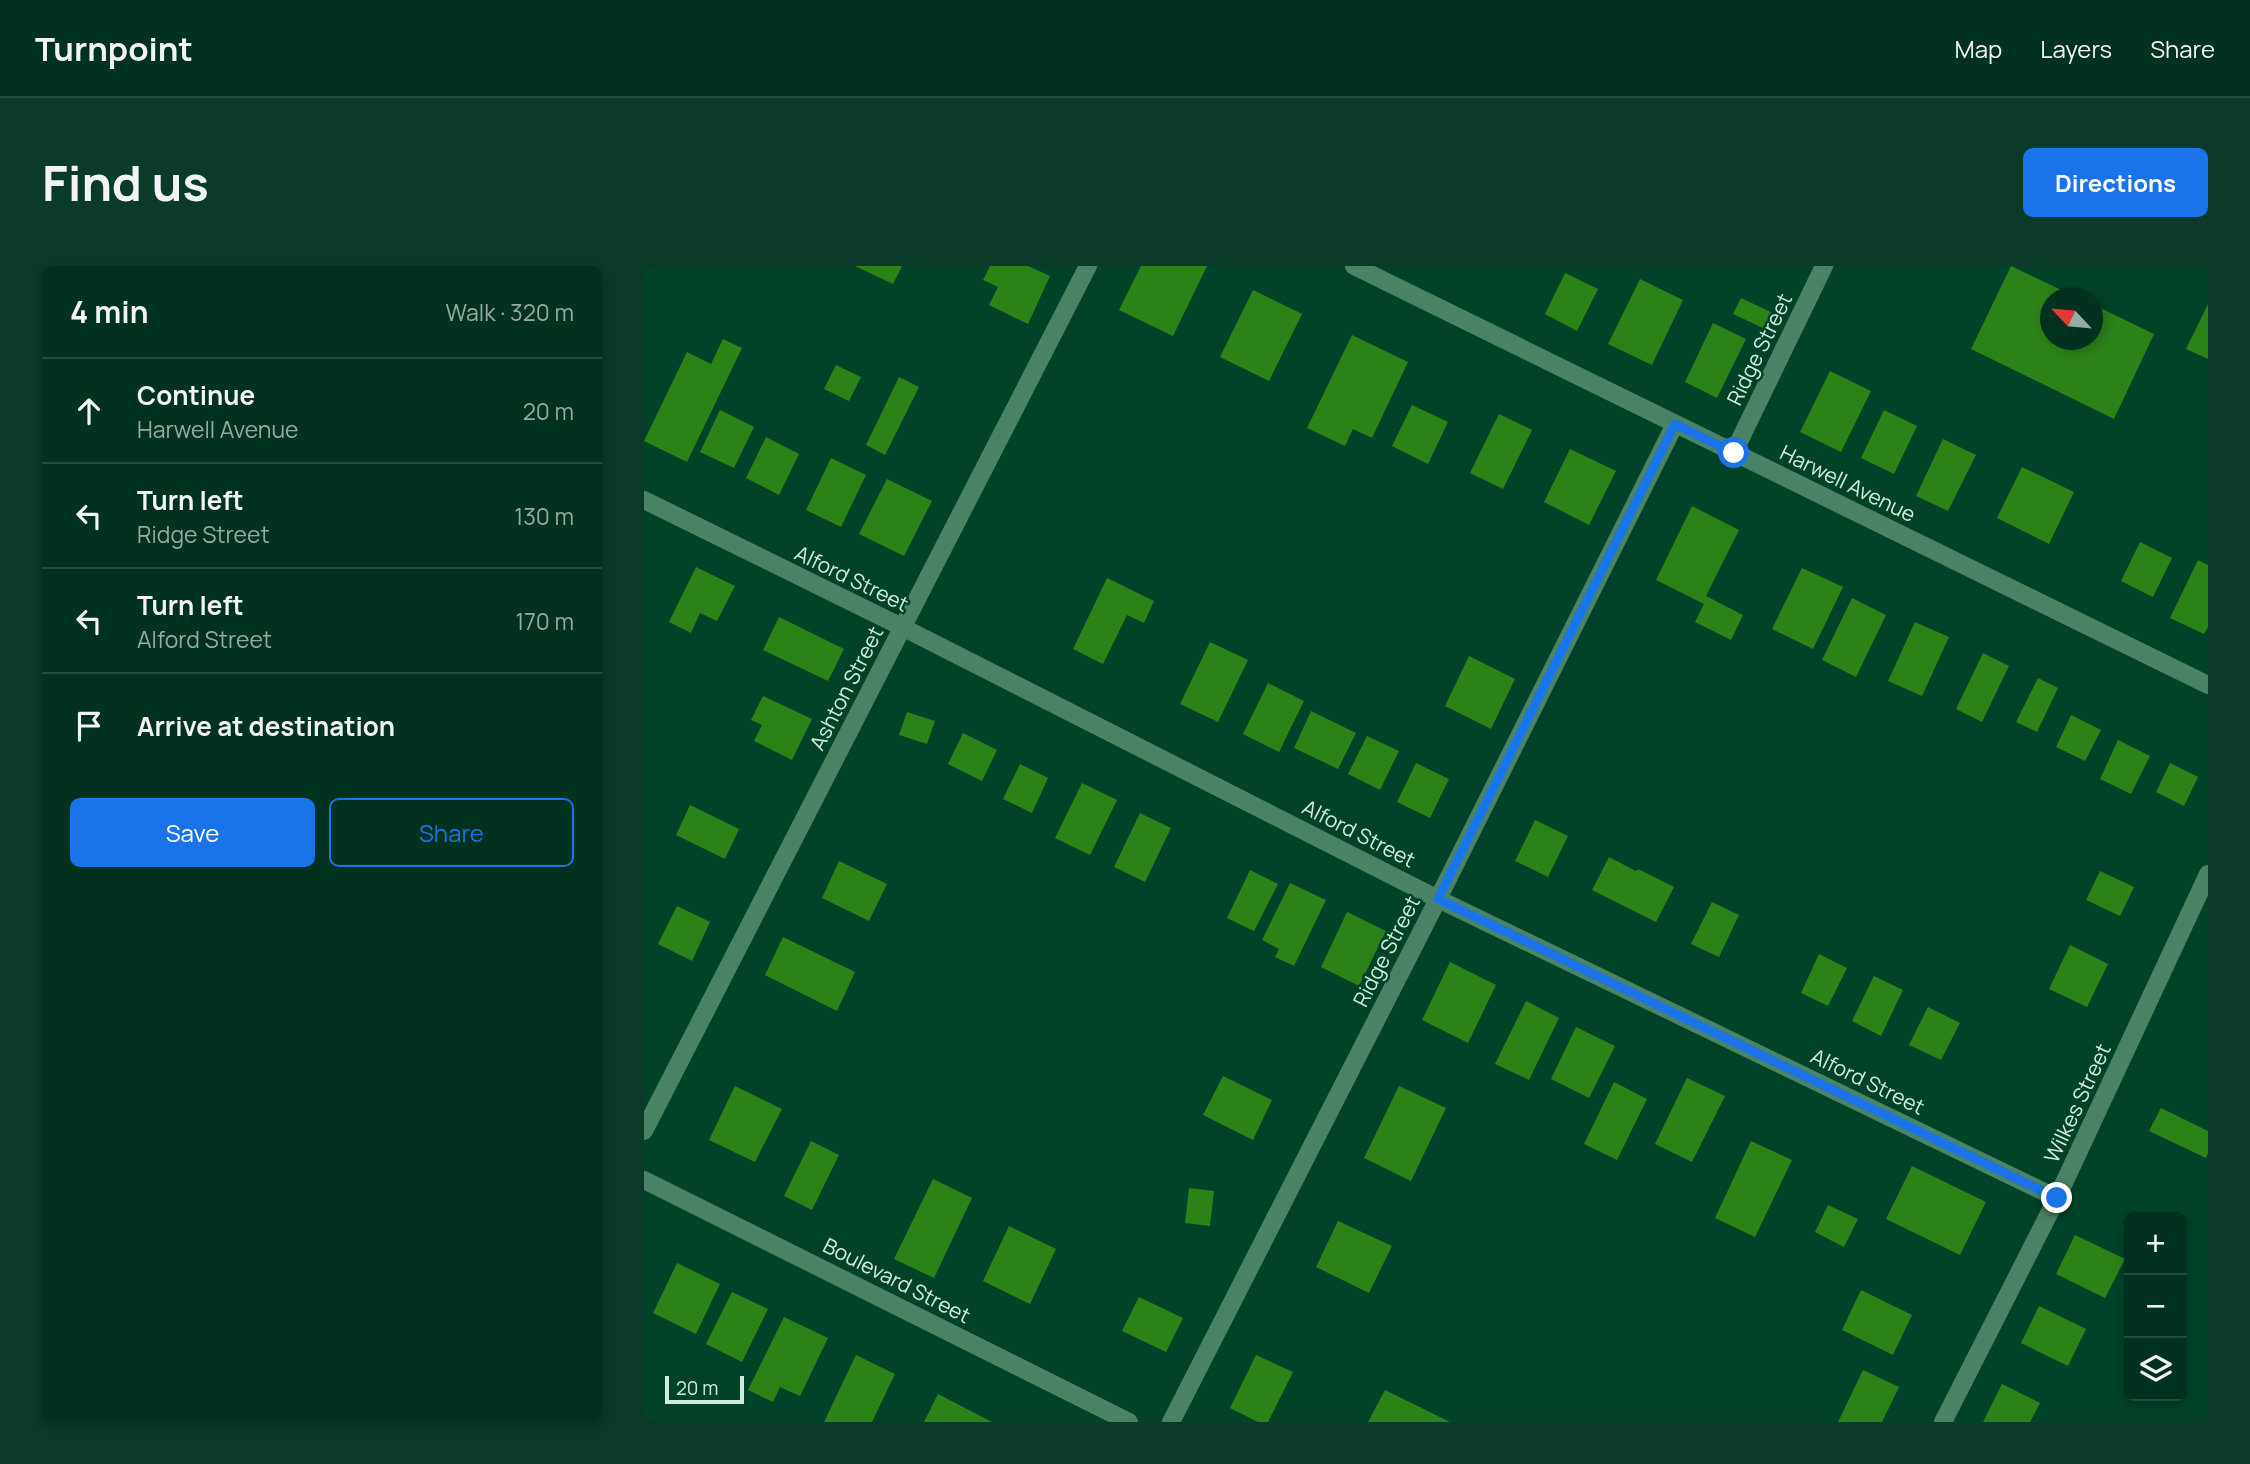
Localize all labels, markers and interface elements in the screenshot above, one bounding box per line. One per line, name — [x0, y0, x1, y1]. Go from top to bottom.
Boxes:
text: Turnpoint — [35, 26, 193, 71]
text: Map — [1955, 32, 2002, 65]
text: Layers — [2040, 32, 2112, 65]
text: Share — [2150, 32, 2215, 65]
button: Directions — [2023, 148, 2208, 217]
text: Find us — [42, 149, 209, 216]
north arrow — [2040, 287, 2103, 350]
street label: Ridge Street — [1720, 288, 1798, 410]
text: 4 min — [70, 291, 148, 332]
text: Walk · 320 m — [446, 296, 574, 328]
text: Continue — [137, 377, 255, 413]
icon: ahead — [70, 392, 108, 430]
text: 20 m — [523, 395, 574, 427]
text: Harwell Avenue — [137, 413, 299, 445]
route start — [1718, 437, 1749, 468]
street label: Harwell Avenue — [1776, 438, 1920, 528]
text: Turn left — [137, 482, 244, 518]
icon: left — [70, 497, 108, 535]
text: 130 m — [514, 500, 574, 532]
text: Ridge Street — [137, 518, 270, 550]
street label: Alford Street — [790, 538, 914, 618]
text: Turn left — [137, 587, 244, 623]
icon: left — [70, 602, 108, 640]
text: 170 m — [515, 605, 574, 637]
street label: Ashton Street — [803, 621, 889, 755]
text: Alford Street — [137, 623, 272, 655]
icon: arrive — [70, 707, 108, 745]
text: Arrive at destination — [137, 708, 395, 744]
street label: Alford Street — [1298, 793, 1420, 873]
button: Save — [70, 798, 315, 867]
button: Share — [329, 798, 574, 867]
street label: Ridge Street — [1346, 891, 1426, 1011]
street label: Wilkes Street — [2037, 1039, 2117, 1167]
street label: Alford Street — [1806, 1041, 1930, 1121]
route end — [2041, 1182, 2072, 1213]
map controls — [2124, 1212, 2187, 1401]
button: + — [2124, 1212, 2187, 1275]
street label: Boulevard Street — [819, 1231, 975, 1329]
button: − — [2124, 1275, 2187, 1338]
button: layers — [2124, 1338, 2187, 1401]
scale bar — [665, 1373, 744, 1405]
text: 20 m — [676, 1375, 718, 1401]

